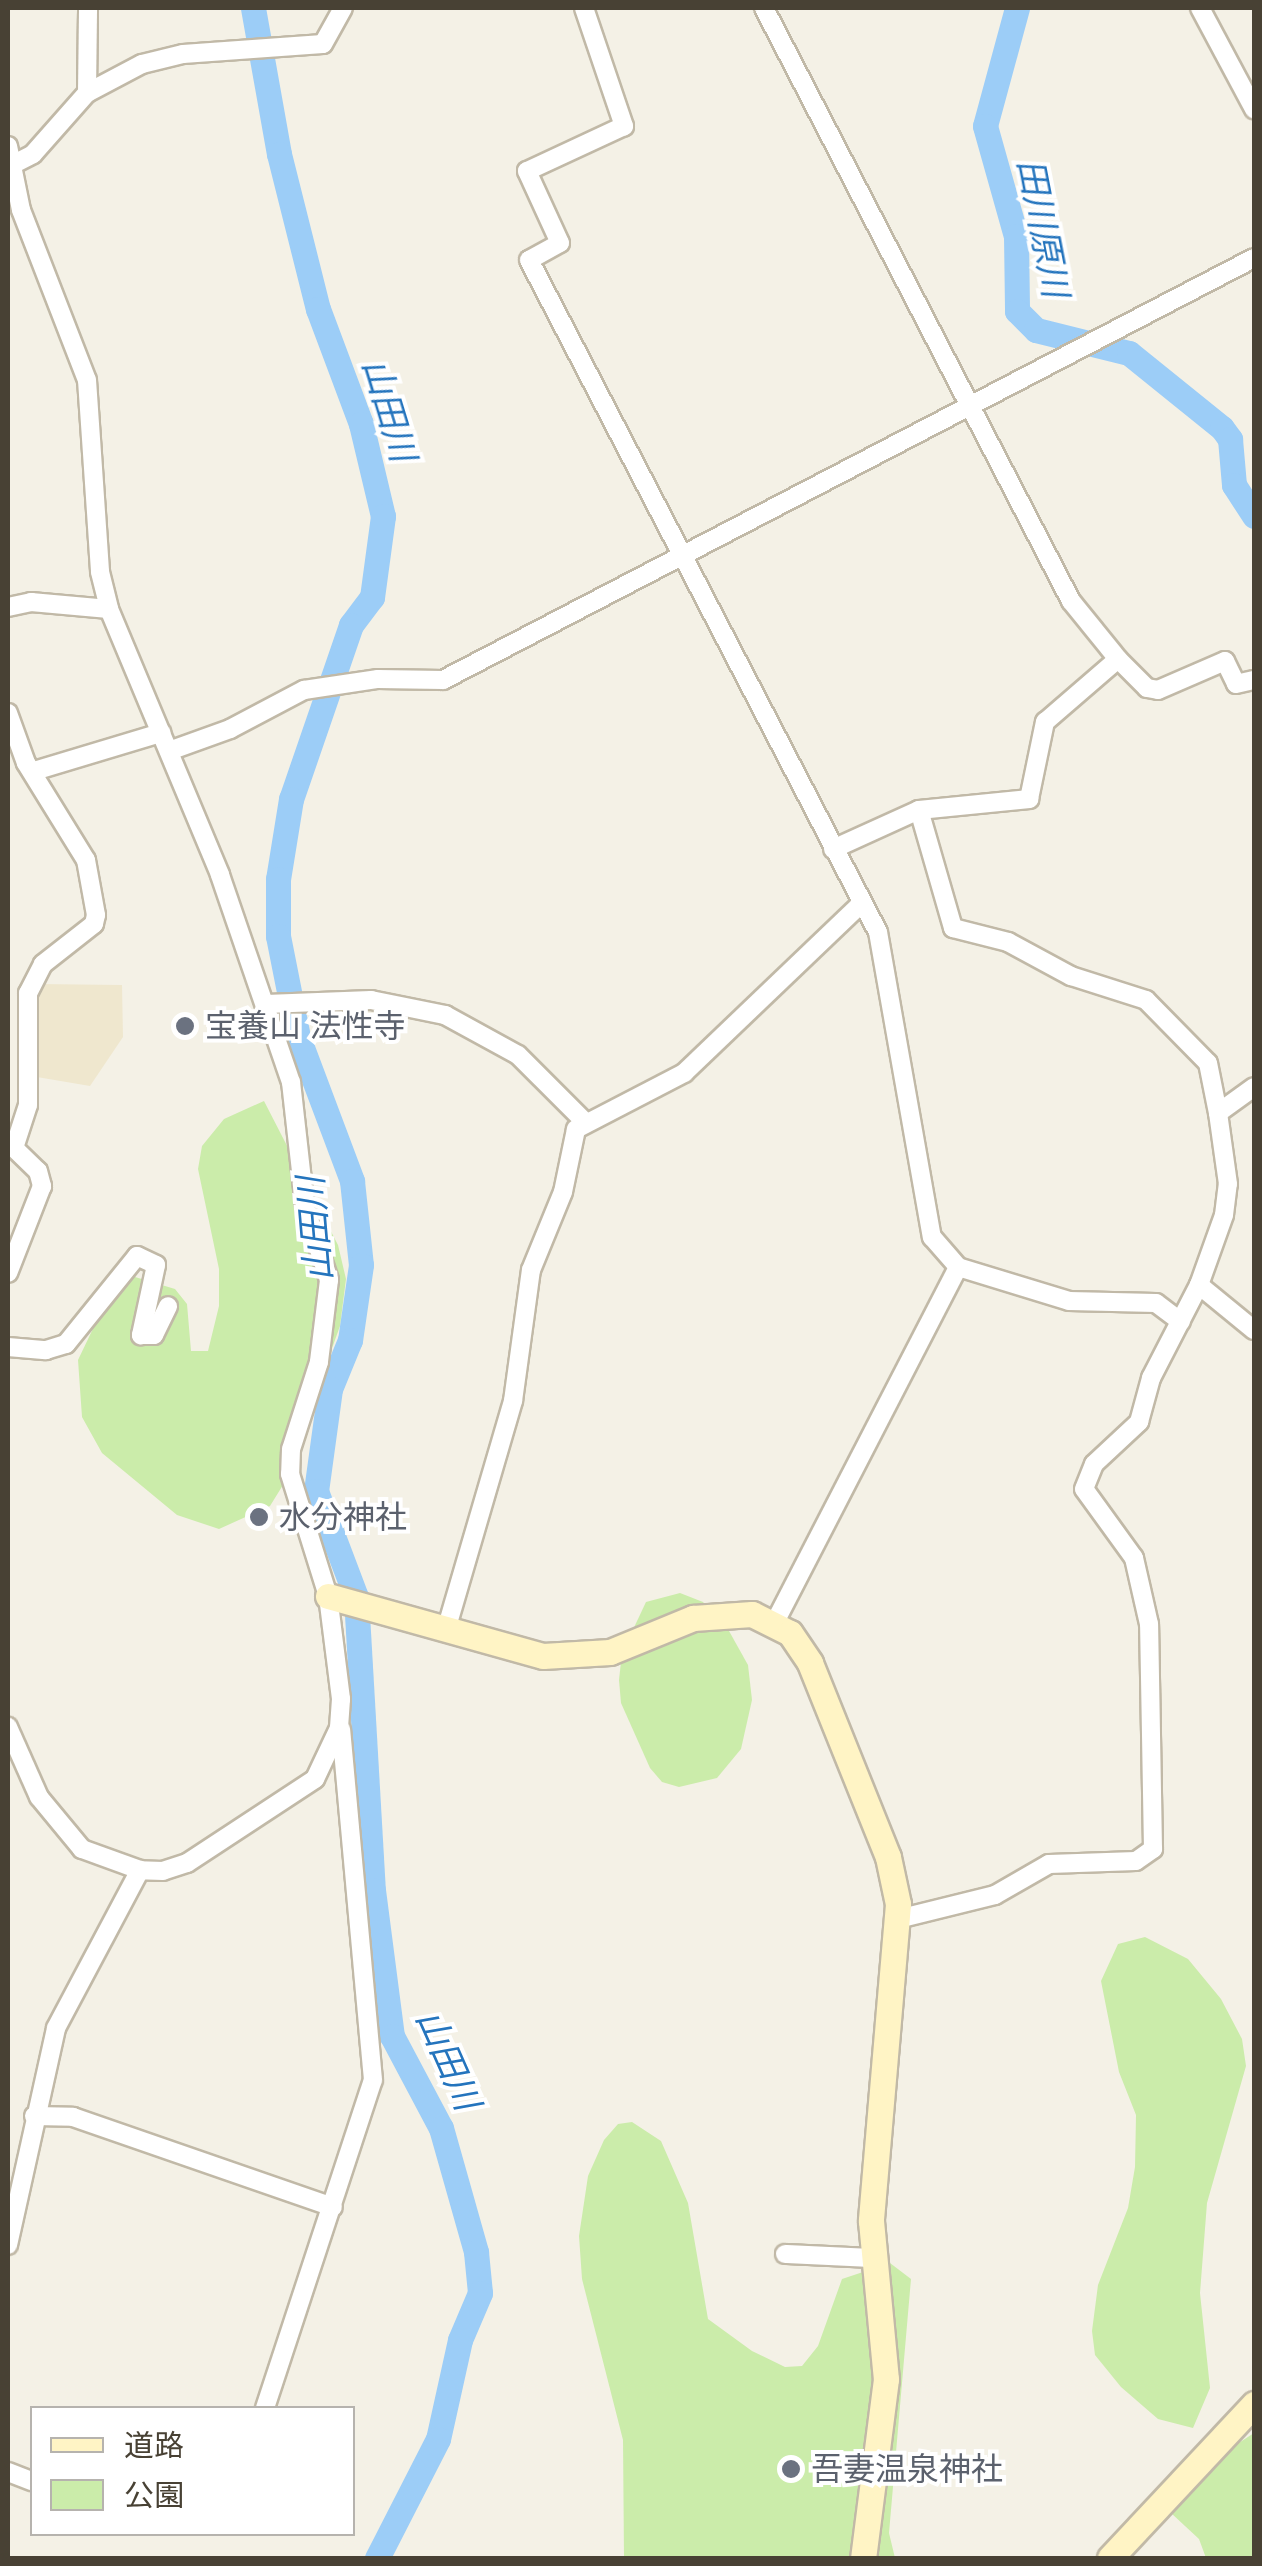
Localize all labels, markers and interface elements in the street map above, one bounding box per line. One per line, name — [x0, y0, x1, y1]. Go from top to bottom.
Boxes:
water label: 田川原川 — [1009, 155, 1077, 301]
water label: 山田川 — [354, 354, 424, 466]
place label: 宝養山 法性寺 — [205, 1007, 406, 1045]
marker: 宝養山 法性寺 — [174, 1015, 196, 1037]
water label: 山田川 — [290, 1175, 340, 1283]
place label: 水分神社 — [279, 1498, 407, 1536]
marker: 水分神社 — [248, 1506, 270, 1528]
water label: 山田川 — [407, 2003, 489, 2117]
legend — [30, 2406, 355, 2536]
text: 道路 — [124, 2424, 184, 2467]
place label: 吾妻温泉神社 — [811, 2450, 1003, 2488]
marker: 吾妻温泉神社 — [780, 2458, 802, 2480]
text: 公園 — [124, 2474, 184, 2517]

